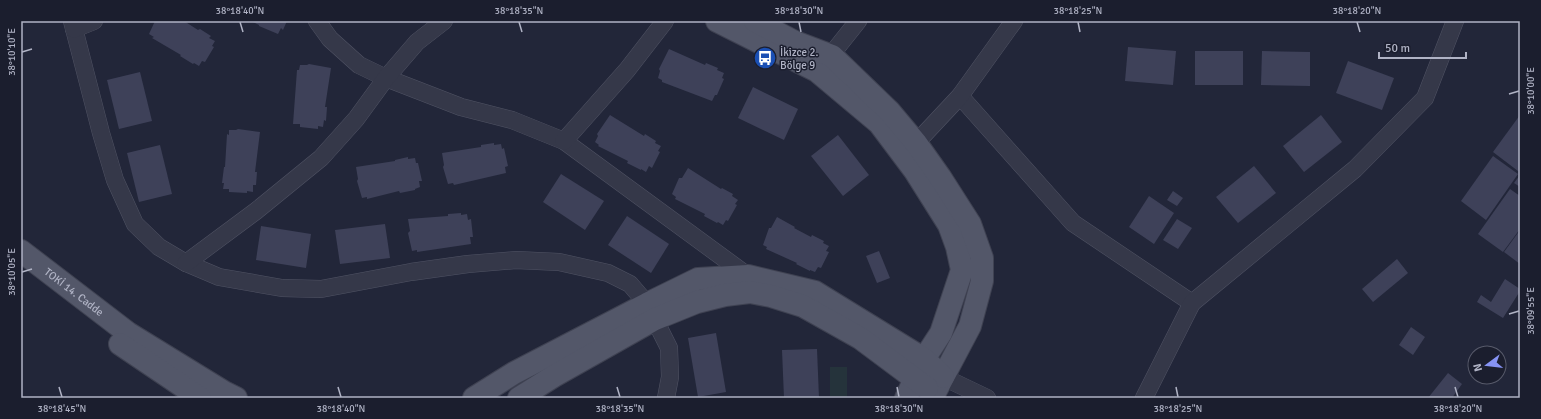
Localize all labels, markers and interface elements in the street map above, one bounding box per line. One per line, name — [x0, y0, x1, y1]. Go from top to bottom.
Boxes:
text: 38°18'40"N — [216, 5, 264, 17]
text: 38°18'35"N — [495, 5, 543, 17]
text: 38°18'30"N — [775, 5, 823, 17]
text: 38°18'25"N — [1054, 5, 1102, 17]
text: 38°18'20"N — [1333, 5, 1381, 17]
text: 38°10'10"E — [6, 28, 18, 76]
scale bar — [1379, 34, 1466, 60]
text: 50 m — [1385, 41, 1410, 56]
bus stop icon: İkizce 2. Bölge 9 — [752, 45, 778, 71]
place label: İkizce 2. Bölge 9 — [780, 45, 818, 72]
text: 38°10'00"E — [1525, 67, 1537, 115]
text: 38°10'05"E — [6, 248, 18, 296]
street label: TOKİ 14. Cadde — [42, 265, 106, 319]
text: 38°09'55"E — [1525, 287, 1537, 335]
north arrow — [1467, 345, 1507, 385]
text: N — [1471, 362, 1485, 373]
text: 38°18'45"N — [38, 403, 86, 415]
text: 38°18'40"N — [317, 403, 365, 415]
text: 38°18'35"N — [596, 403, 644, 415]
text: 38°18'30"N — [875, 403, 923, 415]
text: 38°18'25"N — [1154, 403, 1202, 415]
text: 38°18'20"N — [1434, 403, 1482, 415]

